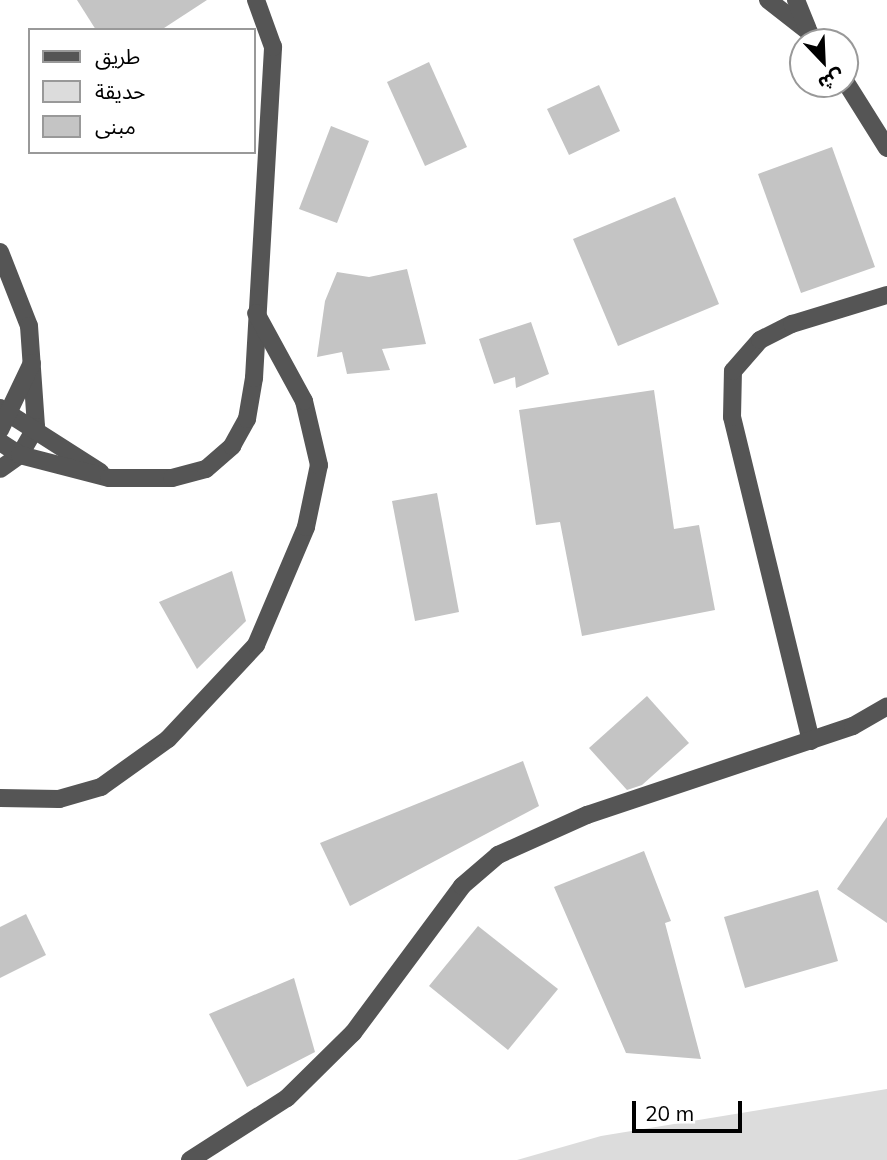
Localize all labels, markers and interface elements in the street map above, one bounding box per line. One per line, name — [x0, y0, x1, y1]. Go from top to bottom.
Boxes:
legend — [28, 28, 256, 154]
north arrow — [789, 28, 859, 98]
text: طريق — [95, 43, 140, 69]
text: ش — [815, 64, 848, 97]
text: حديقة — [95, 78, 145, 104]
text: مبنى — [95, 113, 136, 139]
scale bar — [635, 1086, 745, 1130]
text: 20 m — [645, 1100, 694, 1126]

